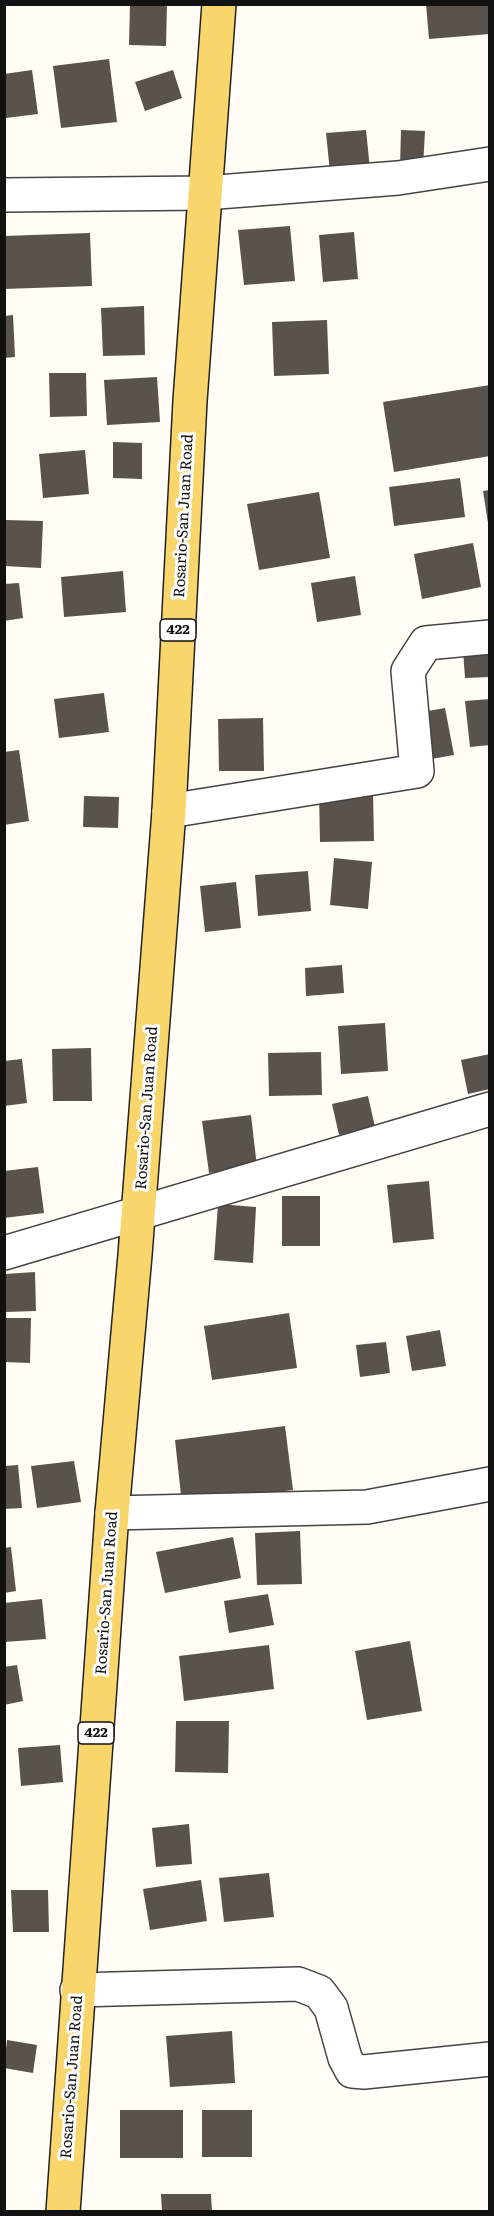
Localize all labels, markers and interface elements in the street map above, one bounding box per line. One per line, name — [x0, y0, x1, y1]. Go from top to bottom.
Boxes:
street label: Rosario-San Juan Road — [171, 434, 197, 598]
road number: 422 — [160, 619, 196, 641]
street label: Rosario-San Juan Road — [132, 1026, 162, 1190]
street label: Rosario-San Juan Road — [92, 1511, 122, 1675]
road number: 422 — [78, 1722, 114, 1744]
street label: Rosario-San Juan Road — [57, 1995, 87, 2159]

